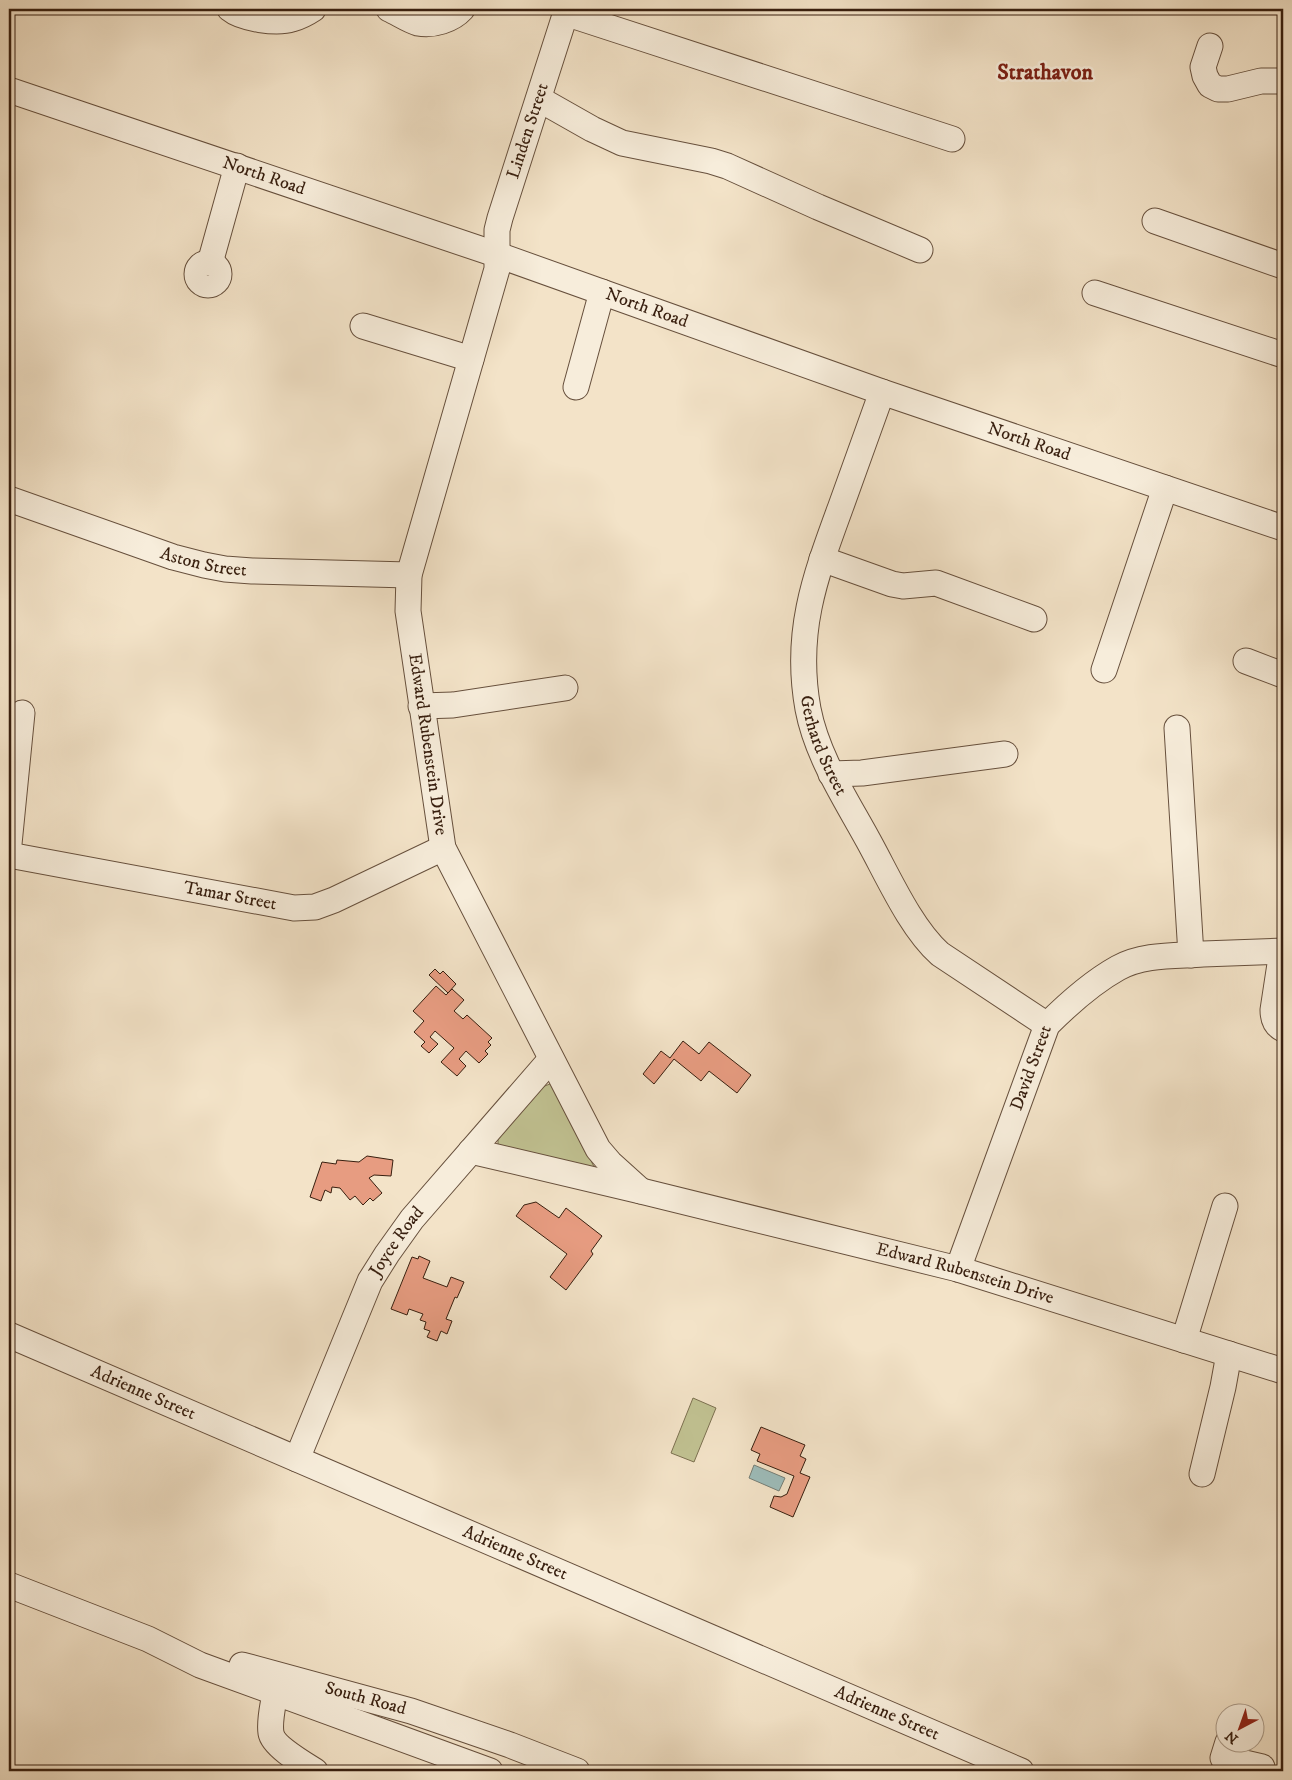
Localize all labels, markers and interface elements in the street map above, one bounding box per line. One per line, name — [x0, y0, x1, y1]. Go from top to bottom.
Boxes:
district label: Strathavon — [997, 59, 1093, 86]
street label: Linden Street — [502, 80, 554, 182]
street label: North Road — [220, 152, 308, 200]
street label: North Road — [602, 283, 691, 333]
street label: North Road — [985, 418, 1073, 466]
street label: Aston Street — [157, 542, 248, 582]
street label: Edward Rubenstein Drive — [403, 652, 452, 837]
street label: Gerhard Street — [795, 694, 852, 800]
street label: Tamar Street — [182, 877, 279, 916]
street label: David Street — [1006, 1022, 1057, 1114]
street label: Joyce Road — [364, 1202, 429, 1282]
street label: Edward Rubenstein Drive — [874, 1238, 1056, 1309]
street label: Adrienne Street — [87, 1361, 199, 1425]
street label: Adrienne Street — [459, 1521, 571, 1585]
street label: South Road — [322, 1677, 409, 1720]
street label: Adrienne Street — [831, 1681, 943, 1746]
north arrow — [1214, 1702, 1264, 1752]
text: N — [1222, 1726, 1242, 1748]

